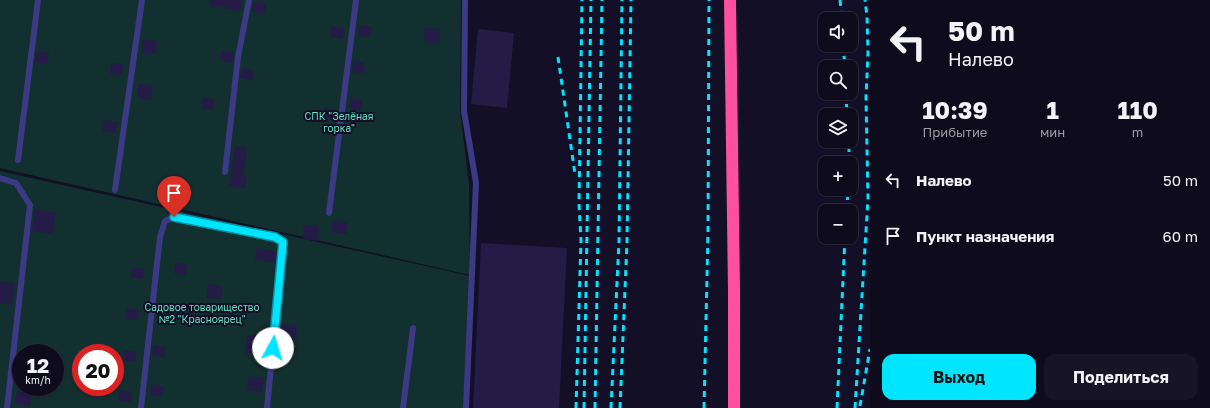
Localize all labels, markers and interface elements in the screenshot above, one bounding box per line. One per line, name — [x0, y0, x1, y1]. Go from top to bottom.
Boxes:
map controls — [818, 12, 858, 244]
button: sound — [818, 12, 858, 52]
text: 50 m — [948, 14, 1015, 47]
icon: left — [882, 16, 934, 68]
text: Налево — [948, 48, 1014, 70]
button: search — [818, 60, 858, 100]
text: 10:39 — [922, 95, 988, 124]
text: 1 — [1046, 95, 1059, 124]
text: 110 — [1117, 95, 1158, 124]
button: layers — [818, 108, 858, 148]
park label: СПК "Зелёная горка" — [305, 110, 373, 134]
text: Прибытие — [923, 124, 987, 140]
text: мин — [1040, 124, 1065, 140]
text: m — [1132, 124, 1143, 140]
button: + — [818, 156, 858, 196]
icon: left — [882, 169, 904, 191]
text: Налево — [916, 171, 972, 189]
text: 50 m — [1163, 171, 1198, 189]
pin — [157, 176, 191, 217]
icon: arrive — [163, 182, 185, 204]
button: − — [818, 204, 858, 244]
icon: arrive — [882, 225, 904, 247]
text: Пункт назначения — [916, 227, 1054, 245]
text: 60 m — [1163, 227, 1198, 245]
park label: Садовое товарищество №2 "Красноярец" — [145, 301, 260, 325]
position arrow — [252, 327, 294, 369]
speed limit sign: 20 — [72, 344, 124, 396]
text: 12 — [27, 353, 49, 377]
button: Выход — [882, 354, 1036, 400]
button: Поделиться — [1044, 354, 1198, 400]
text: km/h — [25, 374, 51, 386]

